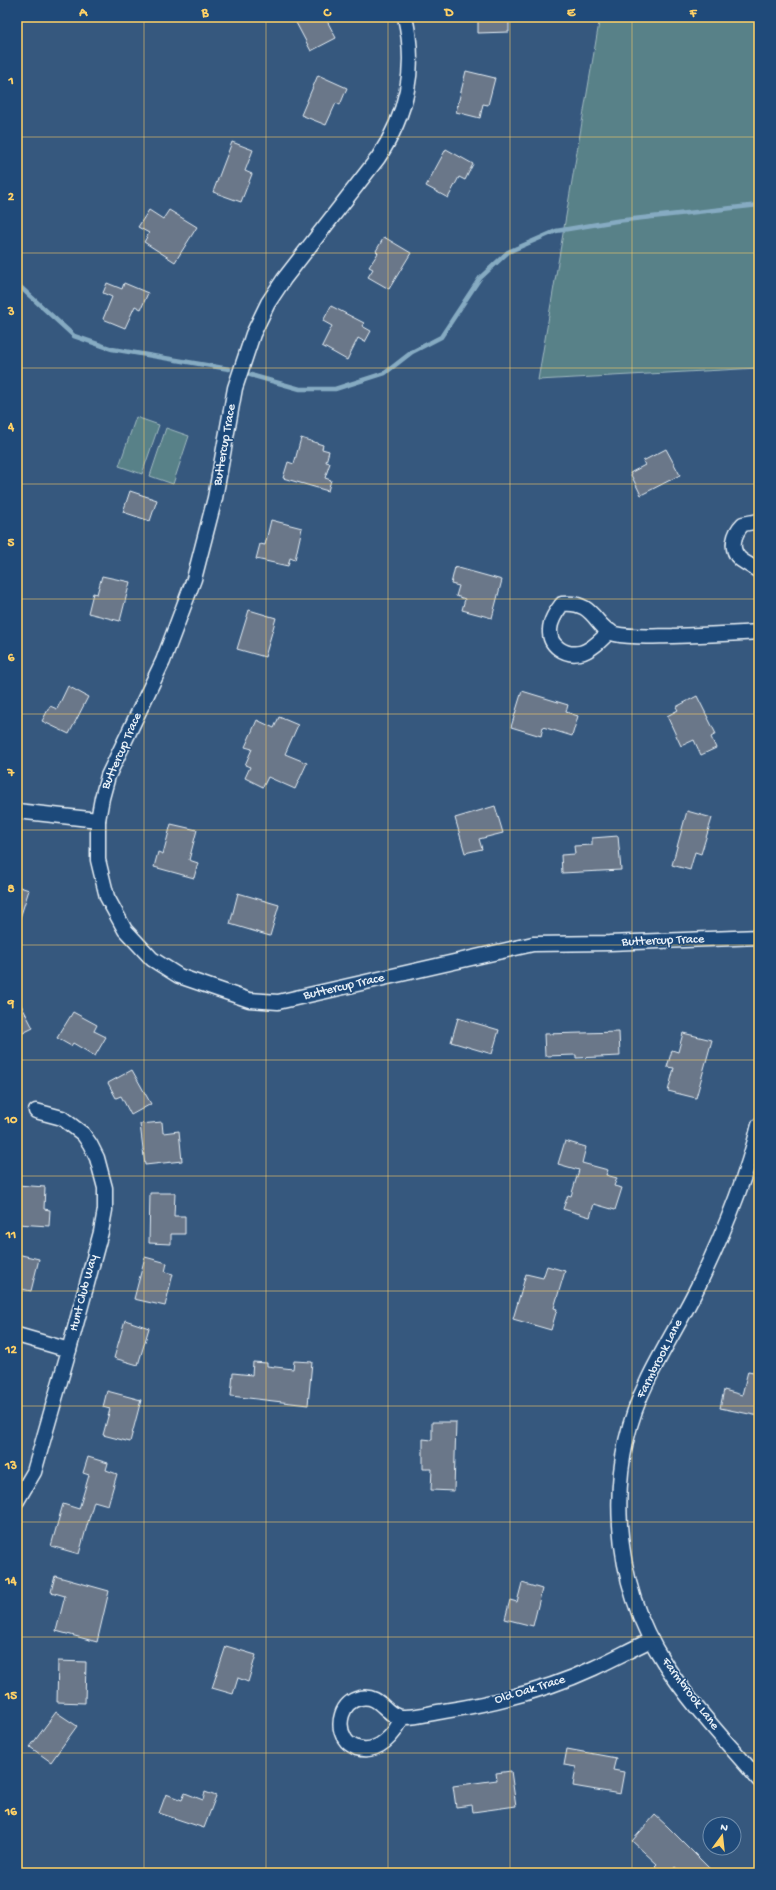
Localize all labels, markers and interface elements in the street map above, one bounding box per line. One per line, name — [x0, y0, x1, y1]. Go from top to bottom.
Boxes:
text: A — [78, 6, 88, 21]
text: B — [201, 6, 210, 21]
text: C — [322, 6, 332, 21]
text: D — [444, 6, 454, 21]
text: E — [567, 6, 576, 21]
text: F — [689, 6, 698, 21]
text: 1 — [7, 74, 14, 89]
text: 2 — [8, 190, 15, 205]
text: 3 — [7, 305, 15, 320]
street label: Buttercup Trace — [210, 403, 240, 488]
text: 4 — [7, 420, 15, 435]
text: 5 — [8, 536, 15, 551]
text: 6 — [8, 651, 15, 666]
street label: Buttercup Trace — [98, 710, 146, 793]
text: 7 — [7, 766, 16, 781]
text: 8 — [7, 882, 15, 897]
street label: Buttercup Trace — [620, 932, 705, 950]
street label: Buttercup Trace — [301, 970, 386, 1004]
text: 9 — [7, 997, 15, 1012]
text: 10 — [4, 1113, 18, 1128]
text: 11 — [5, 1228, 16, 1243]
street label: Hunt Club Way — [67, 1252, 102, 1333]
street label: Farmbrook Lane — [633, 1317, 686, 1402]
text: 12 — [4, 1343, 17, 1358]
text: 13 — [4, 1459, 17, 1474]
text: 14 — [4, 1574, 18, 1589]
street label: Farmbrook Lane — [657, 1654, 722, 1733]
street label: Old Oak Trace — [493, 1672, 567, 1708]
text: 15 — [4, 1689, 17, 1704]
text: 16 — [4, 1805, 17, 1820]
north arrow — [702, 1816, 742, 1856]
text: N — [719, 1822, 729, 1835]

